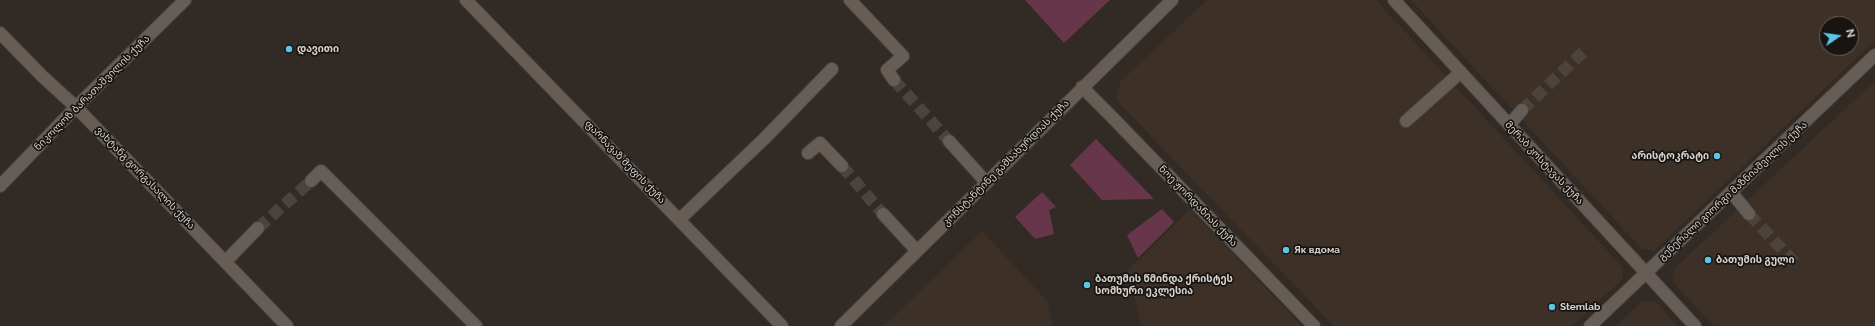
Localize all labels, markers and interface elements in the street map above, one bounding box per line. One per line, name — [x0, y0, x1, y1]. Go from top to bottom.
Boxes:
north arrow — [1819, 16, 1859, 56]
text: N — [1843, 28, 1857, 39]
street label: ნიკოლოზ ბარათაშვილის ქუჩა — [32, 33, 152, 153]
place label: დავითი — [297, 43, 339, 55]
marker: დავითი — [284, 44, 294, 54]
street label: კონსტანტინე გამსახურდიას ქუჩა — [940, 97, 1072, 229]
street label: ფარნავაზ მეფის ქუჩა — [582, 118, 668, 206]
street label: მერაბ კოსტავას ქუჩა — [1502, 119, 1586, 207]
street label: გენერალი გიორგი მაზნიაშვილის ქუჩა — [1656, 119, 1810, 263]
street label: ვახტანგ გორგასალის ქუჩა — [93, 124, 197, 232]
place label: არისტოკრატი — [1632, 150, 1709, 162]
marker: არისტოკრატი — [1712, 151, 1722, 161]
street label: ნოე ჟორდანიას ქუჩა — [1156, 163, 1240, 249]
place label: Як вдома — [1294, 244, 1340, 256]
marker: Як вдома — [1281, 245, 1291, 255]
place label: ბათუმის გული — [1716, 254, 1795, 266]
marker: ბათუმის გული — [1703, 255, 1713, 265]
place label: ბათუმის წმინდა ქრისტეს სომხური ეკლესია — [1095, 273, 1233, 296]
marker: ბათუმის წმინდა ქრისტეს სომხური ეკლესია — [1082, 280, 1092, 290]
place label: Stemlab — [1560, 301, 1600, 313]
marker: Stemlab — [1547, 302, 1557, 312]

